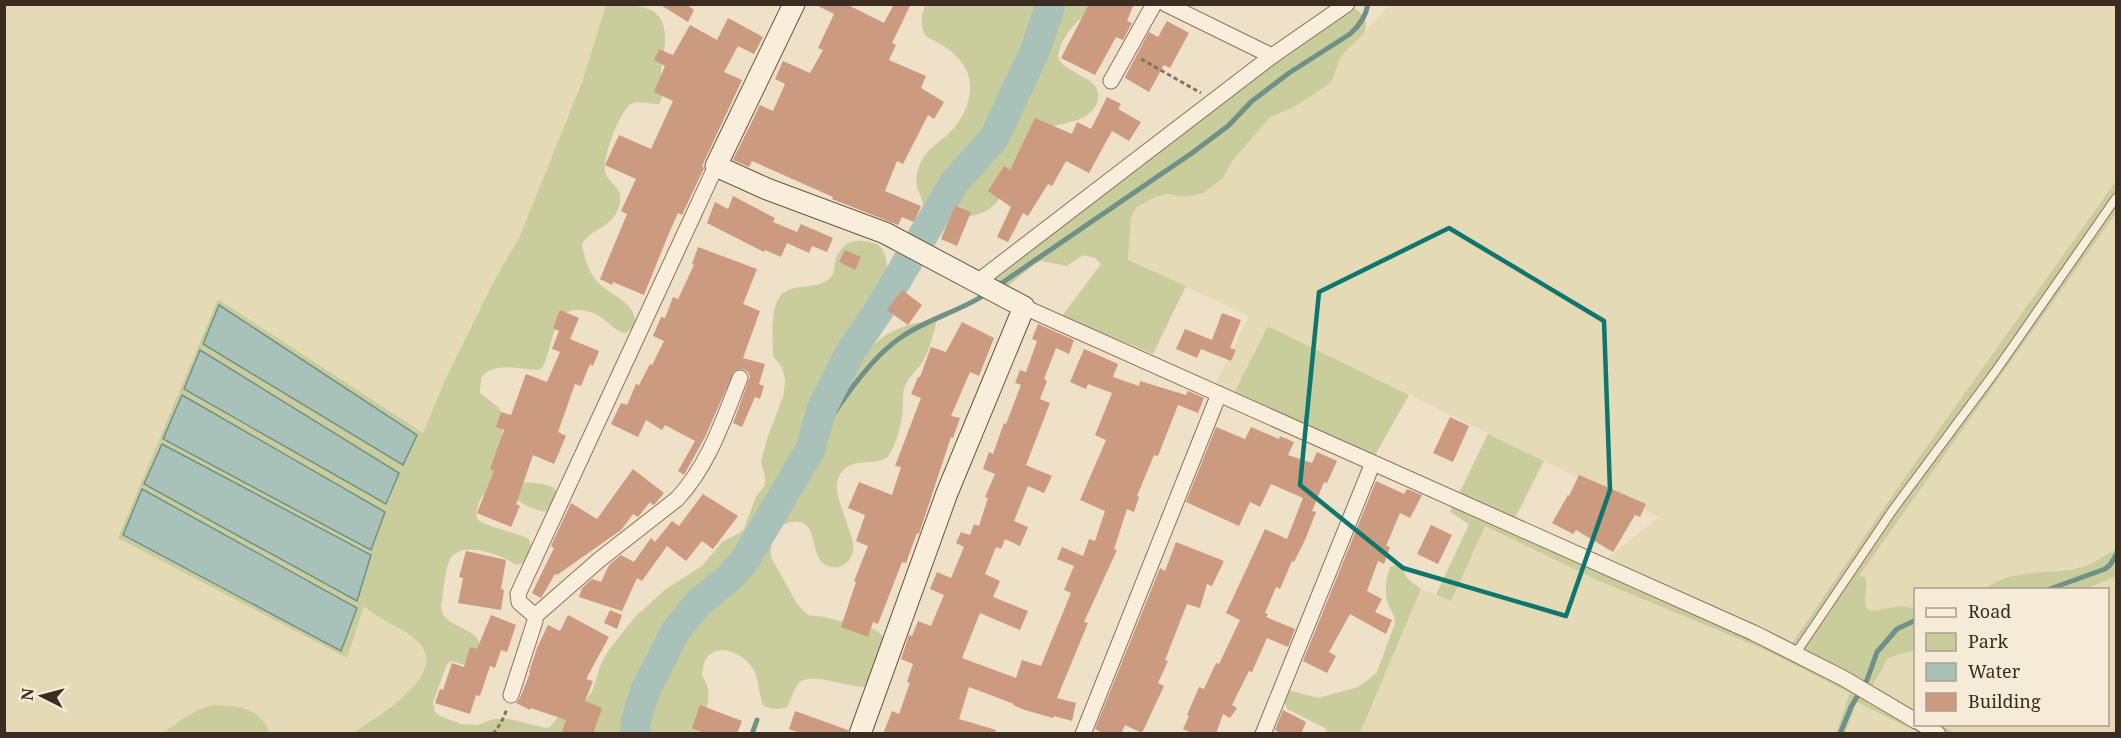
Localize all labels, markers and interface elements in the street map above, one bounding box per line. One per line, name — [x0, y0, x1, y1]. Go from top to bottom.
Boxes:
legend — [1914, 588, 2109, 726]
text: Road — [1968, 599, 2011, 623]
text: Park — [1968, 629, 2008, 653]
text: Water — [1968, 659, 2021, 683]
north arrow — [12, 666, 72, 726]
text: N — [15, 687, 39, 702]
text: Building — [1968, 689, 2041, 713]

